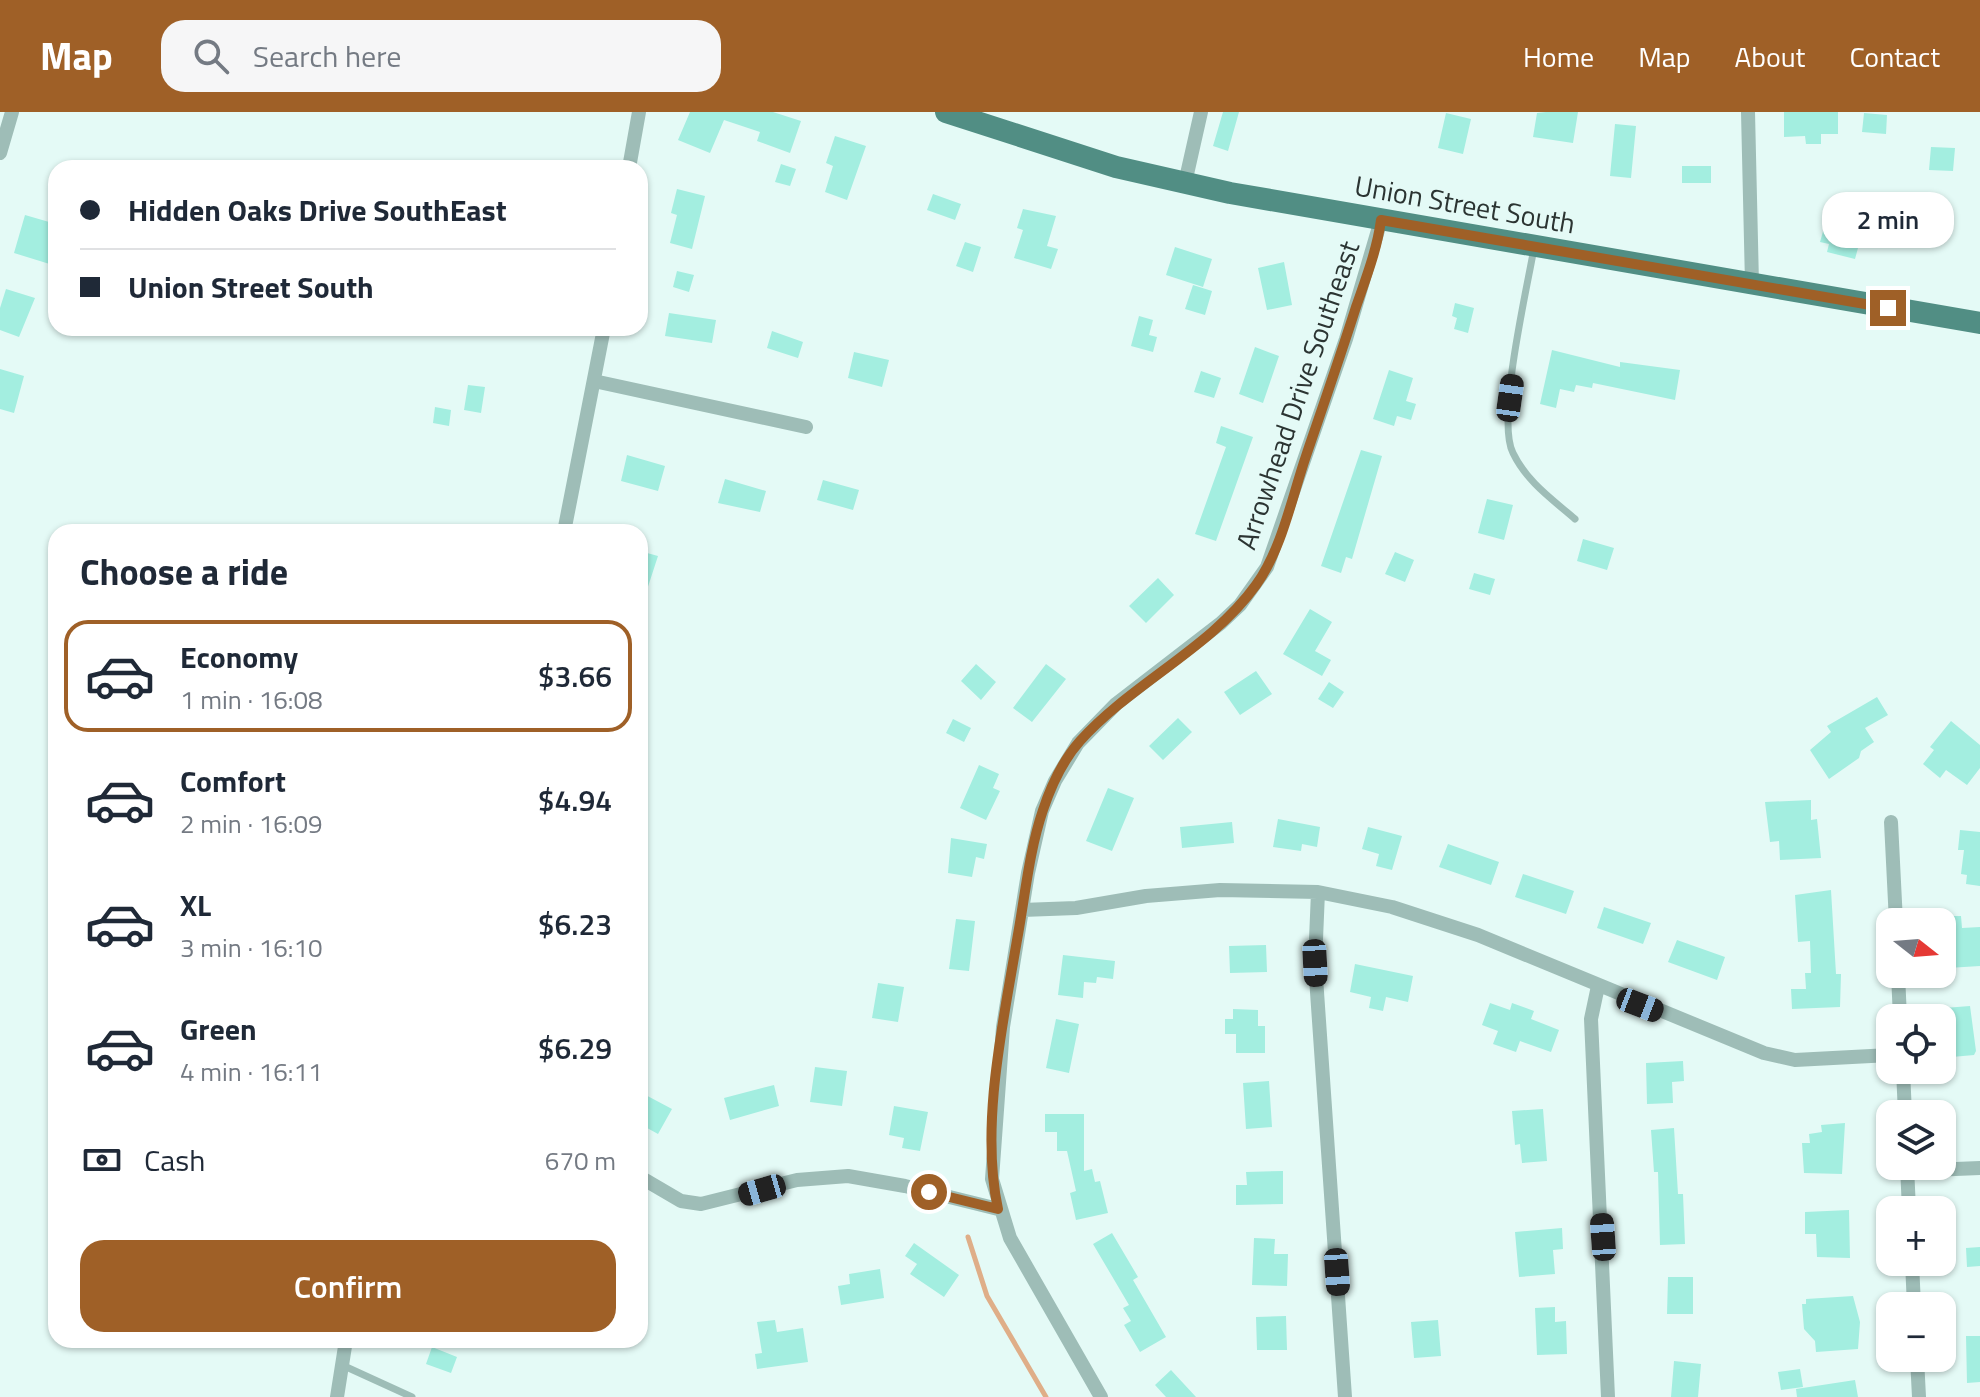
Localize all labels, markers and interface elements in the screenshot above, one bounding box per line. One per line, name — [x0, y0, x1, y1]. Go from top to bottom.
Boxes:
search box — [161, 20, 721, 92]
text: Map — [40, 27, 113, 85]
text: Search here — [253, 33, 402, 79]
icon: search — [189, 34, 233, 78]
text: Home — [1523, 35, 1594, 78]
text: Map — [1638, 35, 1691, 78]
text: About — [1735, 35, 1805, 78]
text: Contact — [1849, 35, 1940, 78]
street label: Union Street South — [1351, 163, 1579, 245]
text: Hidden Oaks Drive SouthEast — [128, 187, 507, 233]
callout: 2 min — [1822, 192, 1954, 248]
text: 2 min — [1857, 200, 1919, 239]
street label: Arrowhead Drive Southeast — [1224, 235, 1370, 555]
text: Union Street South — [128, 264, 374, 310]
route end — [1870, 290, 1906, 326]
car — [1495, 373, 1525, 423]
text: Choose a ride — [80, 544, 288, 599]
text: Economy — [180, 634, 298, 680]
icon: car — [84, 640, 156, 712]
text: $3.66 — [538, 653, 612, 699]
text: 1 min · 16:08 — [180, 680, 323, 719]
text: Comfort — [180, 758, 286, 804]
icon: car — [84, 764, 156, 836]
text: $4.94 — [538, 777, 612, 823]
text: 2 min · 16:09 — [180, 804, 323, 843]
text: XL — [180, 882, 211, 928]
icon: car — [84, 888, 156, 960]
text: $6.23 — [538, 901, 612, 947]
north arrow — [1876, 908, 1956, 988]
map controls — [1876, 908, 1956, 1372]
text: 3 min · 16:10 — [180, 928, 323, 967]
car — [1302, 938, 1328, 988]
car — [1613, 985, 1667, 1025]
button: locate — [1876, 1004, 1956, 1084]
text: Green — [180, 1006, 257, 1052]
icon: car — [84, 1012, 156, 1084]
text: $6.29 — [538, 1025, 612, 1071]
text: 4 min · 16:11 — [180, 1052, 323, 1091]
button: layers — [1876, 1100, 1956, 1180]
text: Cash — [144, 1137, 205, 1183]
icon: cash — [80, 1138, 124, 1182]
text: 670 m — [545, 1141, 616, 1180]
car — [736, 1172, 788, 1208]
route start — [911, 1174, 947, 1210]
button: + — [1876, 1196, 1956, 1276]
car — [1589, 1212, 1617, 1262]
button: Confirm — [80, 1240, 616, 1332]
car — [1323, 1247, 1351, 1297]
button: − — [1876, 1292, 1956, 1372]

